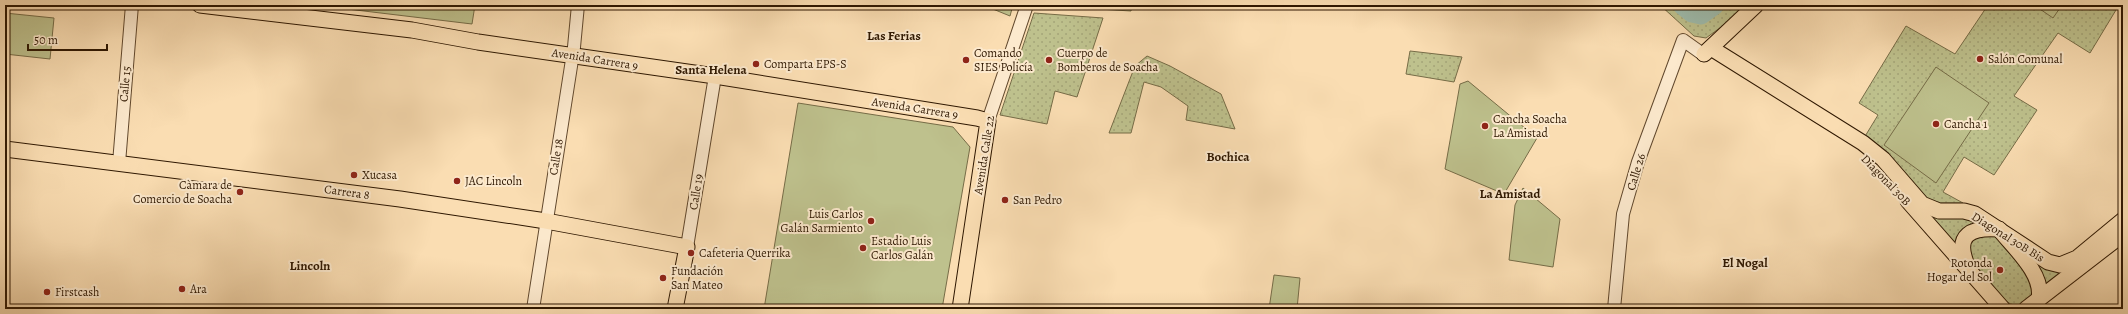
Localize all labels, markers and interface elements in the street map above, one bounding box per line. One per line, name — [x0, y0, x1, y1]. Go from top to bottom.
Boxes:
scale bar — [28, 26, 107, 52]
district label: Las Ferias — [867, 27, 921, 44]
text: 50 m — [34, 32, 58, 48]
street label: Avenida Carrera 9 — [550, 44, 639, 74]
place label: Comando SIES Policía — [974, 45, 1033, 75]
place label: Cuerpo de Bomberos de Soacha — [1057, 45, 1159, 75]
place label: Salón Comunal — [1988, 51, 2062, 67]
marker: Salón Comunal — [1975, 54, 1985, 64]
marker: Comando SIES Policía — [961, 55, 971, 65]
marker: Cuerpo de Bomberos de Soacha — [1044, 55, 1054, 65]
place label: Comparta EPS-S — [764, 56, 847, 72]
marker: Comparta EPS-S — [751, 59, 761, 69]
district label: Santa Helena — [675, 61, 748, 78]
street label: Calle 15 — [115, 65, 135, 103]
street label: Avenida Carrera 9 — [870, 93, 959, 123]
place label: Cancha Soacha La Amistad — [1493, 111, 1567, 141]
street label: Avenida Calle 22 — [970, 114, 998, 197]
place label: Cancha 1 — [1944, 116, 1987, 132]
marker: Cancha 1 — [1931, 119, 1941, 129]
marker: Cancha Soacha La Amistad — [1480, 121, 1490, 131]
street label: Calle 18 — [545, 137, 567, 176]
district label: Bochica — [1207, 148, 1250, 165]
street label: Calle 26 — [1623, 151, 1649, 192]
street label: Diagonal 30B — [1858, 151, 1914, 209]
place label: Xucasa — [362, 167, 398, 183]
marker: Xucasa — [349, 170, 359, 180]
place label: JAC Lincoln — [465, 173, 522, 189]
street label: Calle 19 — [685, 173, 707, 211]
marker: JAC Lincoln — [452, 176, 462, 186]
place label: Càmara de Comercio de Soacha — [133, 177, 232, 207]
street label: Carrera 8 — [323, 181, 371, 203]
district label: La Amistad — [1480, 185, 1540, 202]
marker: Càmara de Comercio de Soacha — [235, 187, 245, 197]
place label: San Pedro — [1013, 192, 1062, 208]
marker: San Pedro — [1000, 195, 1010, 205]
place label: Luis Carlos Galán Sarmiento — [780, 206, 863, 236]
street label: Diagonal 30B Bis — [1969, 208, 2048, 266]
marker: Luis Carlos Galán Sarmiento — [866, 216, 876, 226]
place label: Estadio Luis Carlos Galán — [871, 233, 934, 263]
marker: Estadio Luis Carlos Galán — [858, 243, 868, 253]
place label: Cafeteria Querrika — [699, 245, 791, 261]
marker: Cafeteria Querrika — [686, 248, 696, 258]
district label: El Nogal — [1722, 254, 1768, 271]
place label: Rotonda Hogar del Sol — [1927, 255, 1992, 285]
district label: Lincoln — [290, 257, 331, 274]
place label: Fundación San Mateo — [671, 263, 724, 293]
marker: Rotonda Hogar del Sol — [1995, 265, 2005, 275]
marker: Fundación San Mateo — [658, 273, 668, 283]
place label: Ara — [189, 281, 207, 297]
place label: Firstcash — [55, 284, 100, 300]
marker: Ara — [177, 284, 187, 294]
marker: Firstcash — [42, 287, 52, 297]

